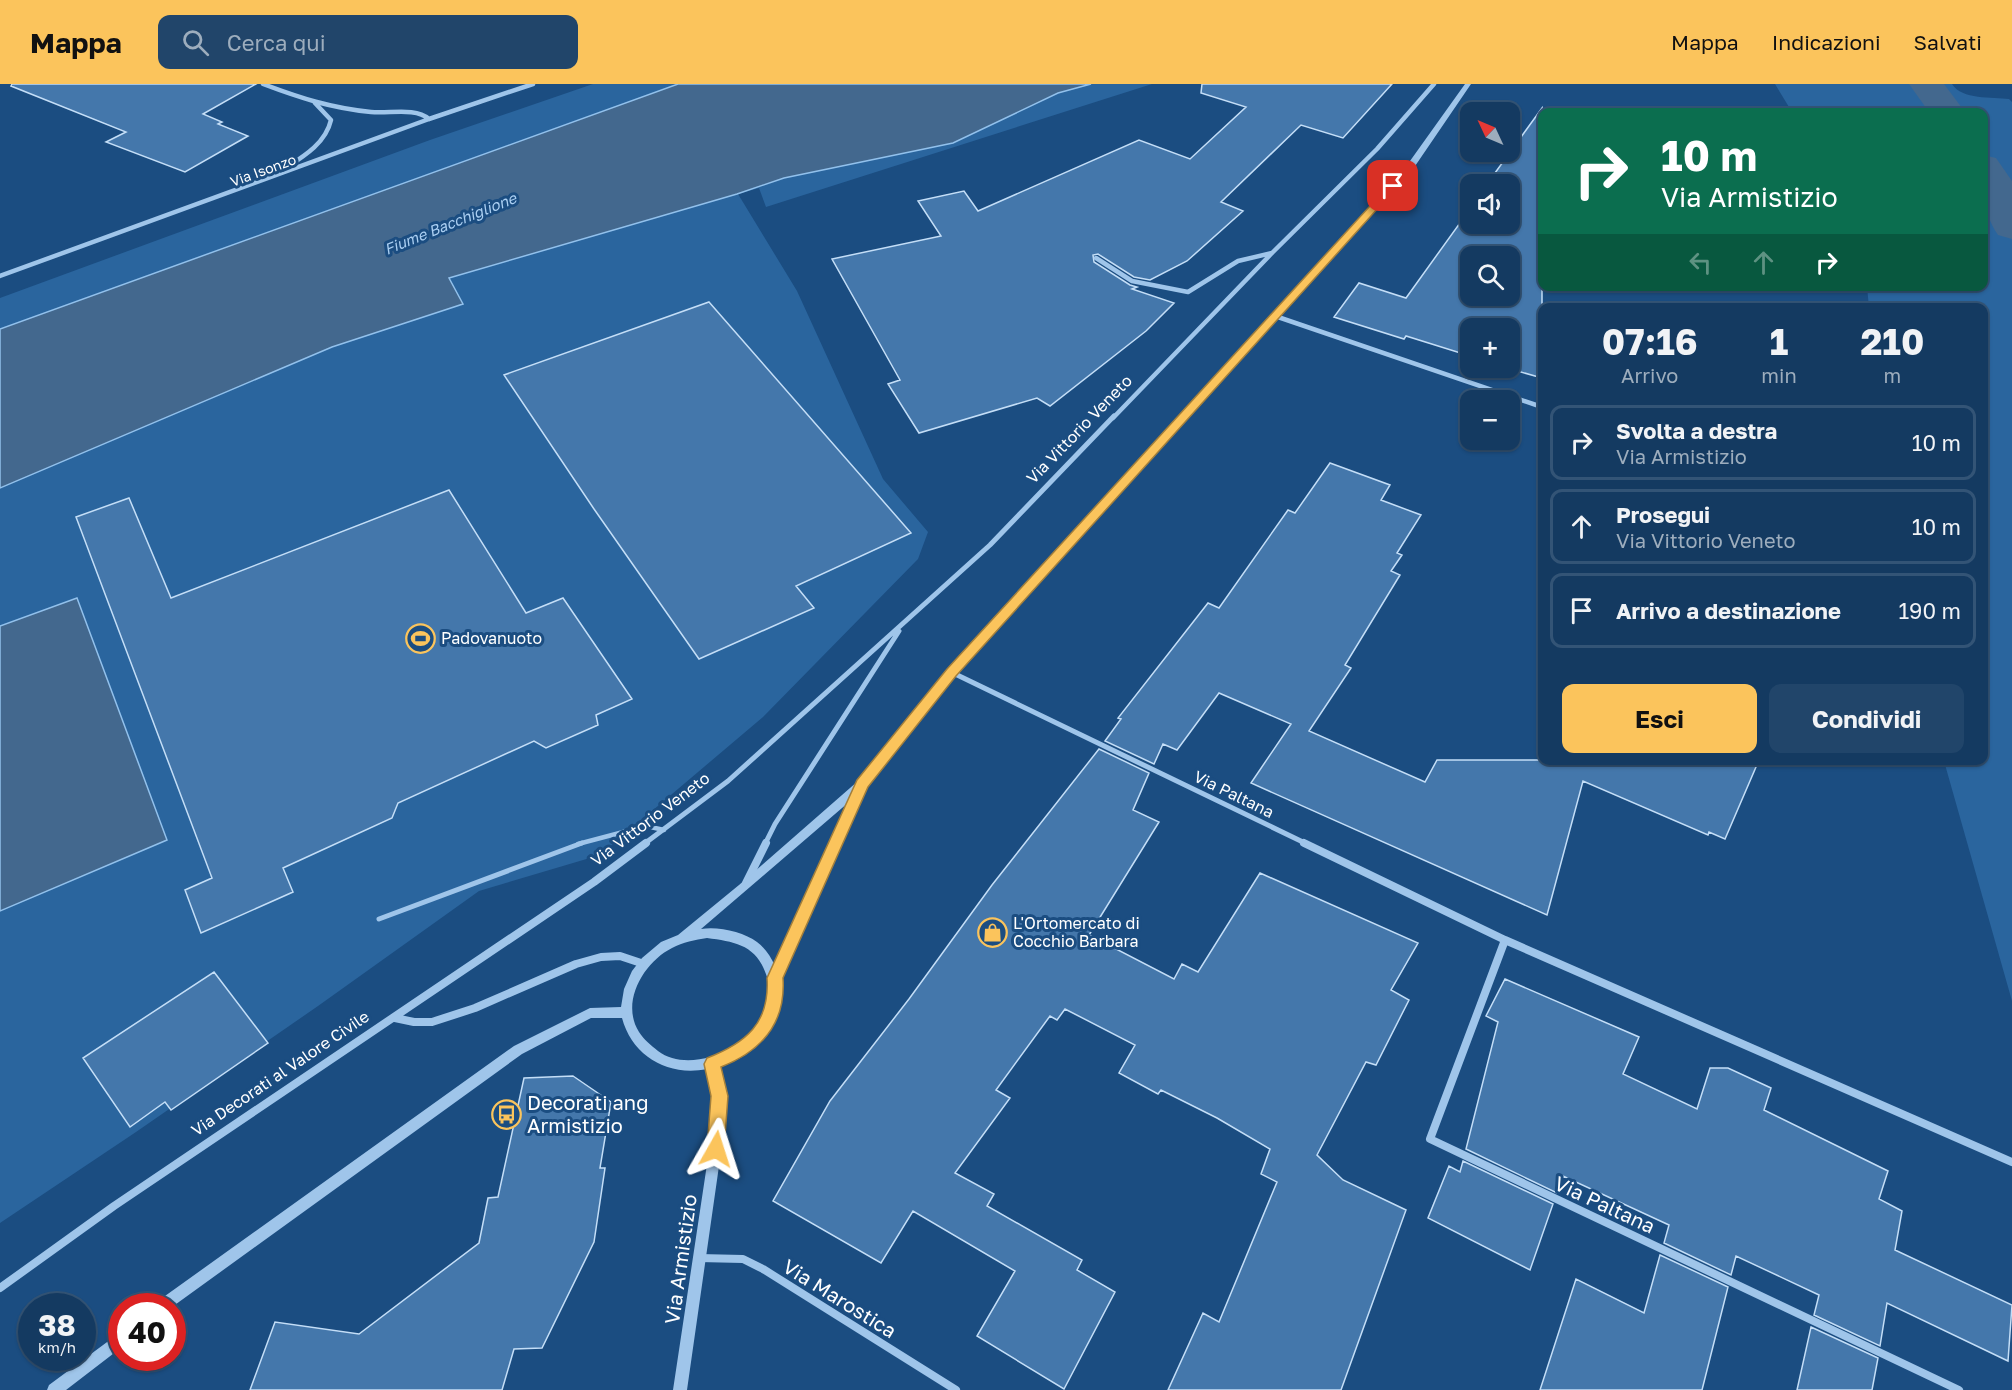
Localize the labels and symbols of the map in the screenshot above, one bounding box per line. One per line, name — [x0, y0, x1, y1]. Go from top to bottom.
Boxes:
north arrow — [1460, 102, 1520, 162]
street label: Via Isonzo — [228, 150, 298, 190]
pin — [1367, 160, 1418, 211]
water label: Fiume Bacchiglione — [381, 188, 520, 259]
street label: Via Vittorio Veneto — [1022, 370, 1136, 488]
sports icon: Padovanuoto — [404, 622, 436, 654]
place label: Padovanuoto — [441, 628, 542, 648]
street label: Via Paltana — [1191, 766, 1277, 822]
street label: Via Vittorio Veneto — [587, 768, 713, 870]
place label: L'Ortomercato di Cocchio Barbara — [1013, 913, 1140, 951]
shop icon: L'Ortomercato di Cocchio Barbara — [976, 916, 1008, 948]
street label: Via Decorati al Valore Civile — [187, 1006, 373, 1140]
place label: Decorati ang Armistizio — [527, 1090, 648, 1137]
bus stop icon: Decorati ang Armistizio — [490, 1098, 522, 1130]
position arrow — [684, 1117, 748, 1181]
street label: Via Paltana — [1551, 1170, 1659, 1238]
street label: Via Armistizio — [659, 1193, 701, 1325]
street label: Via Marostica — [779, 1254, 901, 1342]
speed limit sign: 40 — [108, 1293, 186, 1371]

